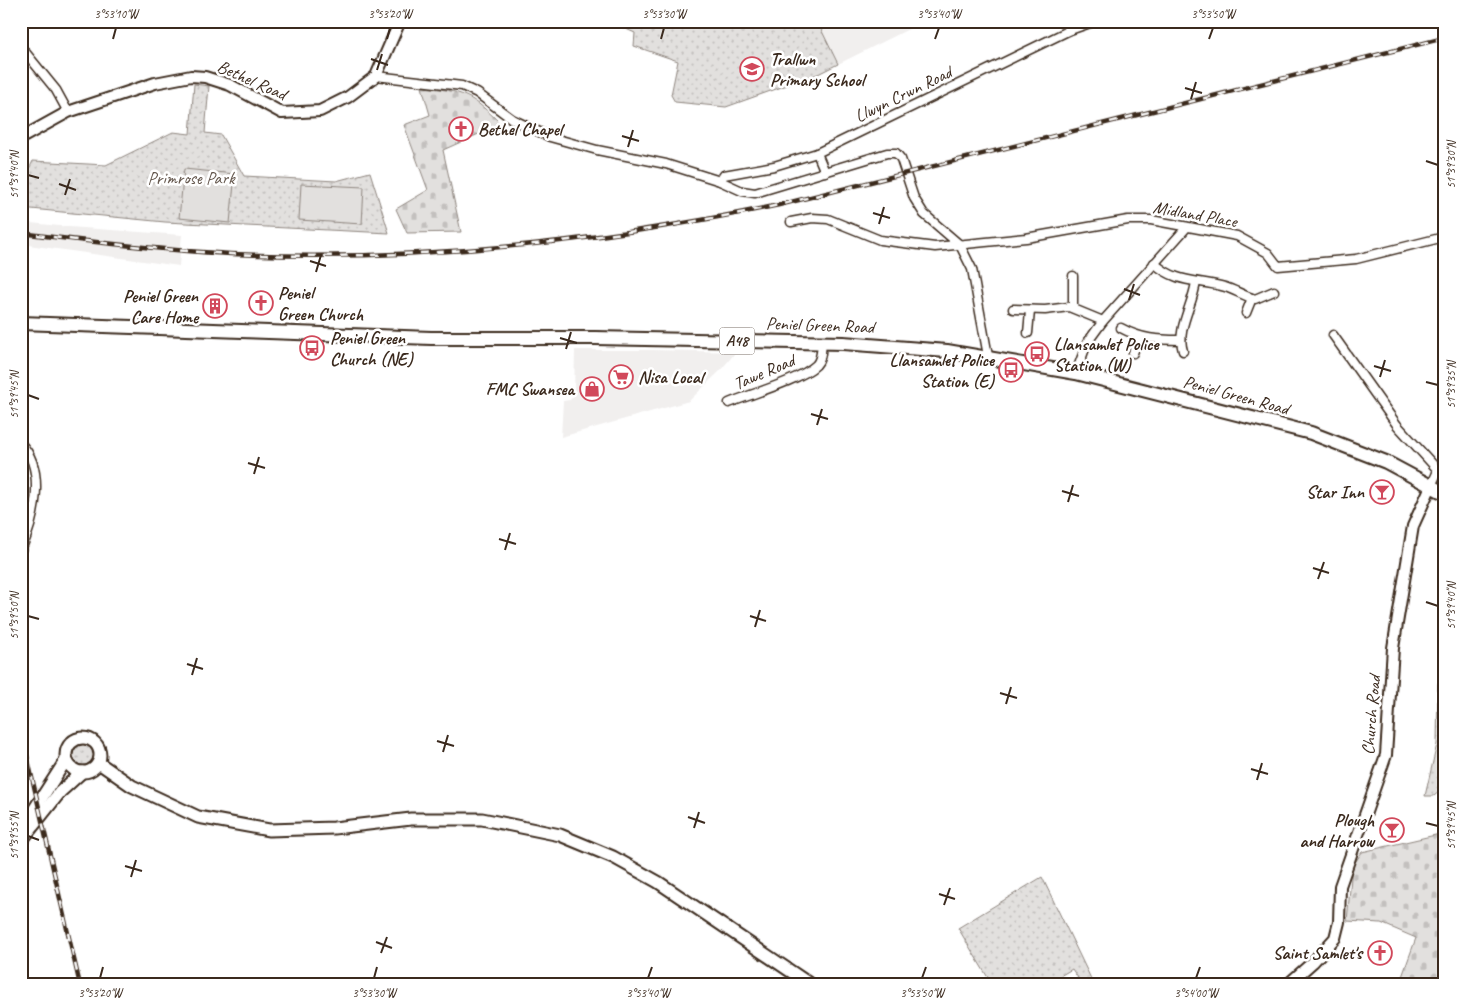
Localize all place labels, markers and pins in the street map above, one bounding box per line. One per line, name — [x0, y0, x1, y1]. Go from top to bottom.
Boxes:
place label: Trallwn Primary School — [770, 48, 868, 91]
school or university icon: Trallwn Primary School — [739, 56, 765, 82]
church icon: Bethel Chapel — [448, 116, 474, 142]
place label: Bethel Chapel — [478, 118, 566, 140]
place label: Peniel Green Church — [278, 282, 364, 325]
place label: Peniel Green Care Home — [123, 285, 200, 328]
church icon: Peniel Green Church — [248, 290, 274, 316]
building icon: Peniel Green Care Home — [202, 293, 228, 319]
place label: Peniel Green Church (NE) — [330, 327, 414, 370]
place label: Llansamlet Police Station (W) — [1054, 333, 1160, 376]
bus stop icon: Peniel Green Church (NE) — [299, 335, 325, 361]
bus stop icon: Llansamlet Police Station (W) — [1024, 341, 1050, 367]
place label: Llansamlet Police Station (E) — [890, 349, 996, 392]
bus stop icon: Llansamlet Police Station (E) — [998, 357, 1024, 383]
supermarket icon: Nisa Local — [608, 364, 634, 390]
place label: Nisa Local — [638, 366, 707, 388]
shop icon: FMC Swansea — [579, 376, 605, 402]
place label: FMC Swansea — [486, 378, 575, 400]
bar icon: Star Inn — [1369, 479, 1395, 505]
place label: Star Inn — [1306, 481, 1365, 503]
place label: Plough and Harrow — [1300, 809, 1376, 852]
bar icon: Plough and Harrow — [1379, 817, 1405, 843]
church icon: Saint Samlet's — [1367, 940, 1393, 966]
place label: Saint Samlet's — [1273, 942, 1364, 964]

